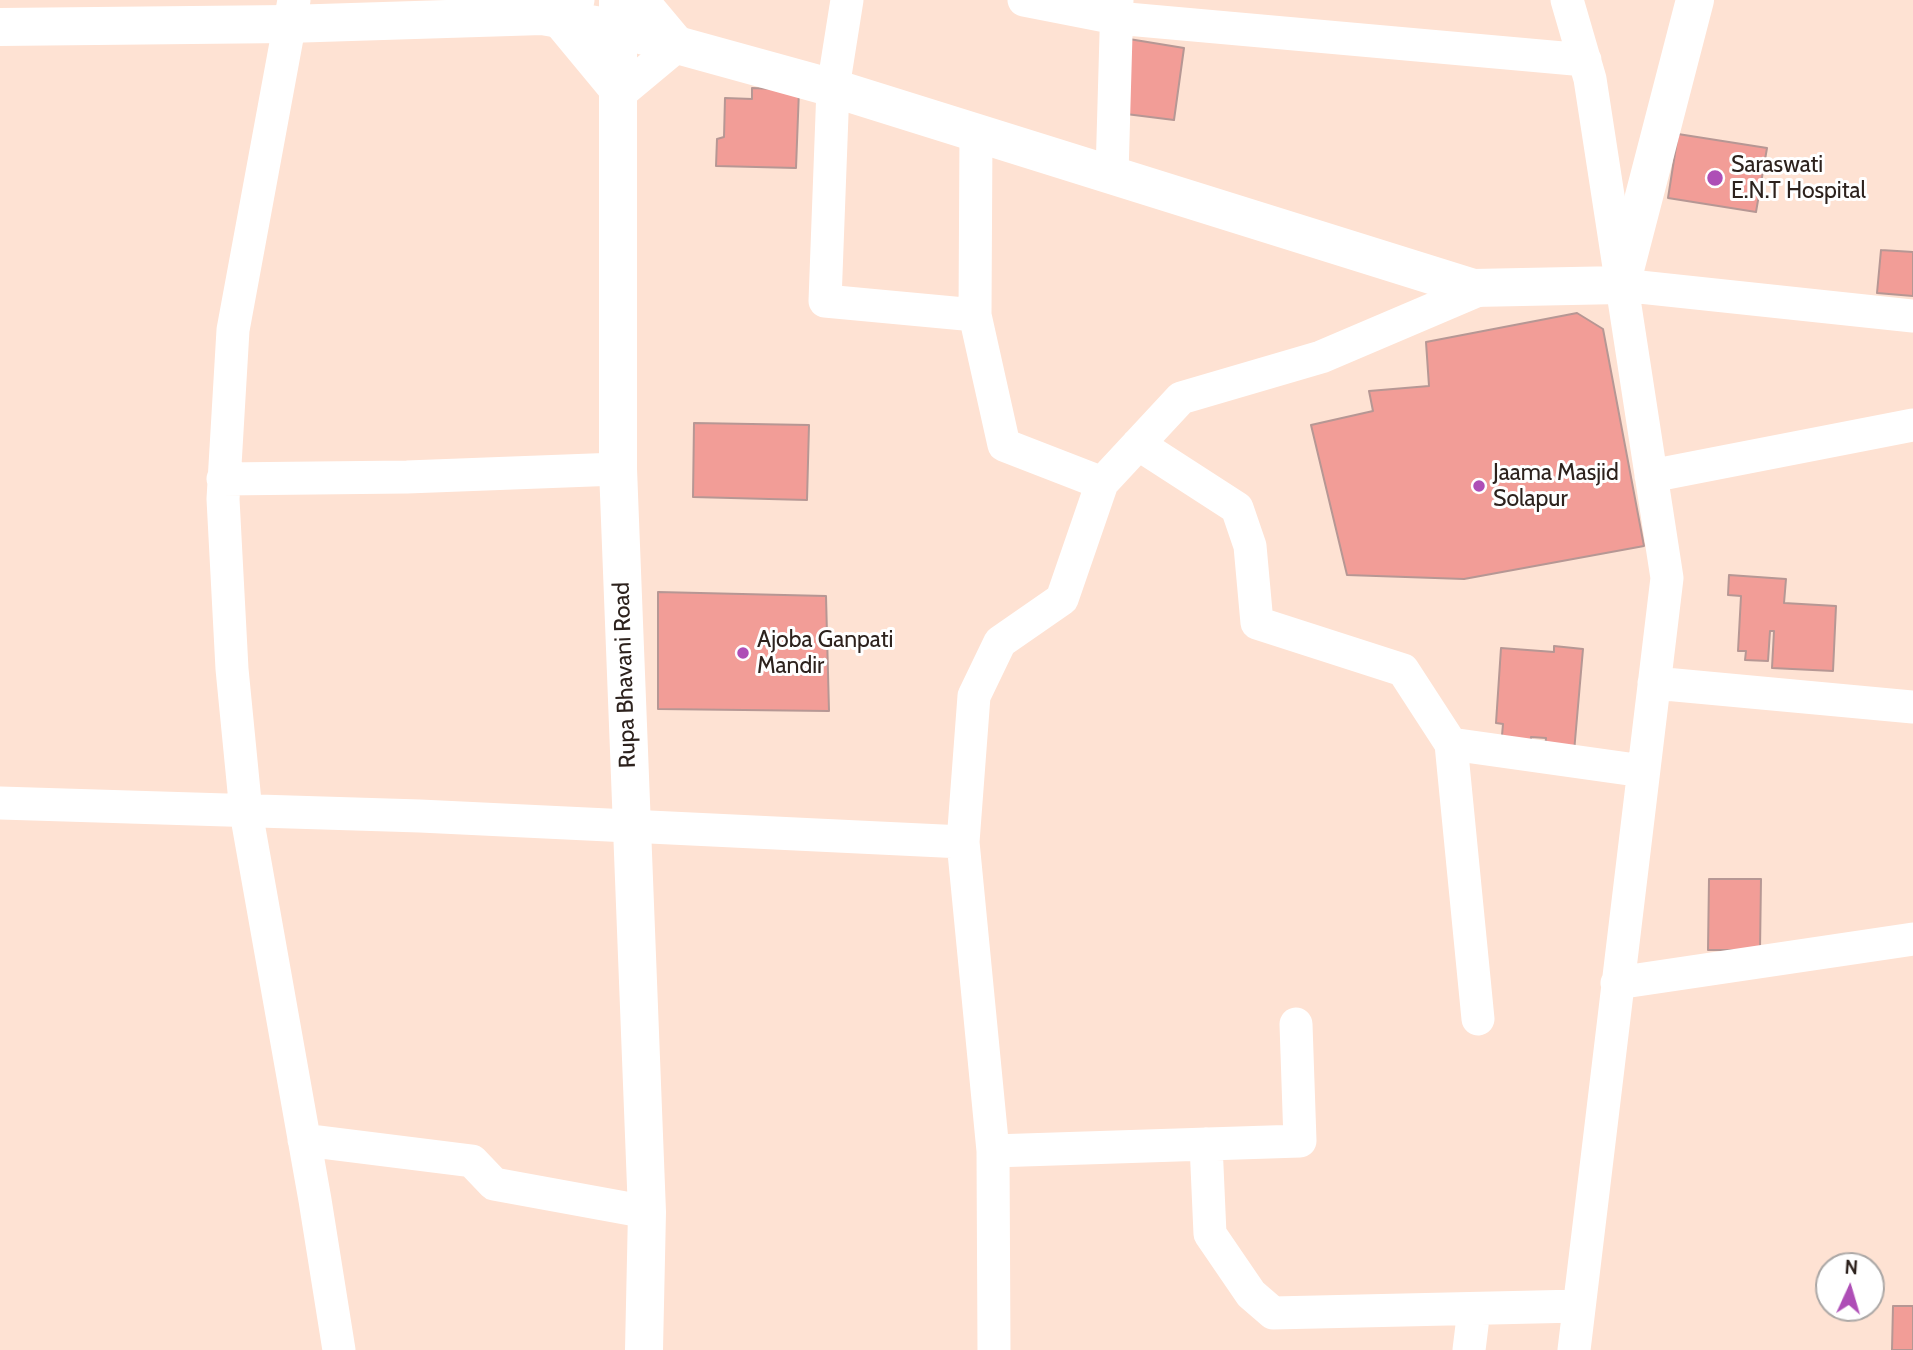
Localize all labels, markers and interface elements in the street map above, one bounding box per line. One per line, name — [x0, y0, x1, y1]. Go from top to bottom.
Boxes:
place label: Saraswati E.N.T Hospital — [1731, 151, 1866, 205]
marker: Saraswati E.N.T Hospital — [1705, 168, 1725, 188]
place label: Jaama Masjid Solapur — [1493, 459, 1619, 513]
marker: Jaama Masjid Solapur — [1471, 478, 1487, 494]
street label: Rupa Bhavani Road — [608, 581, 642, 769]
place label: Ajoba Ganpati Mandir — [757, 626, 893, 680]
marker: Ajoba Ganpati Mandir — [735, 645, 751, 661]
north arrow — [1815, 1252, 1885, 1322]
text: N — [1844, 1256, 1859, 1279]

